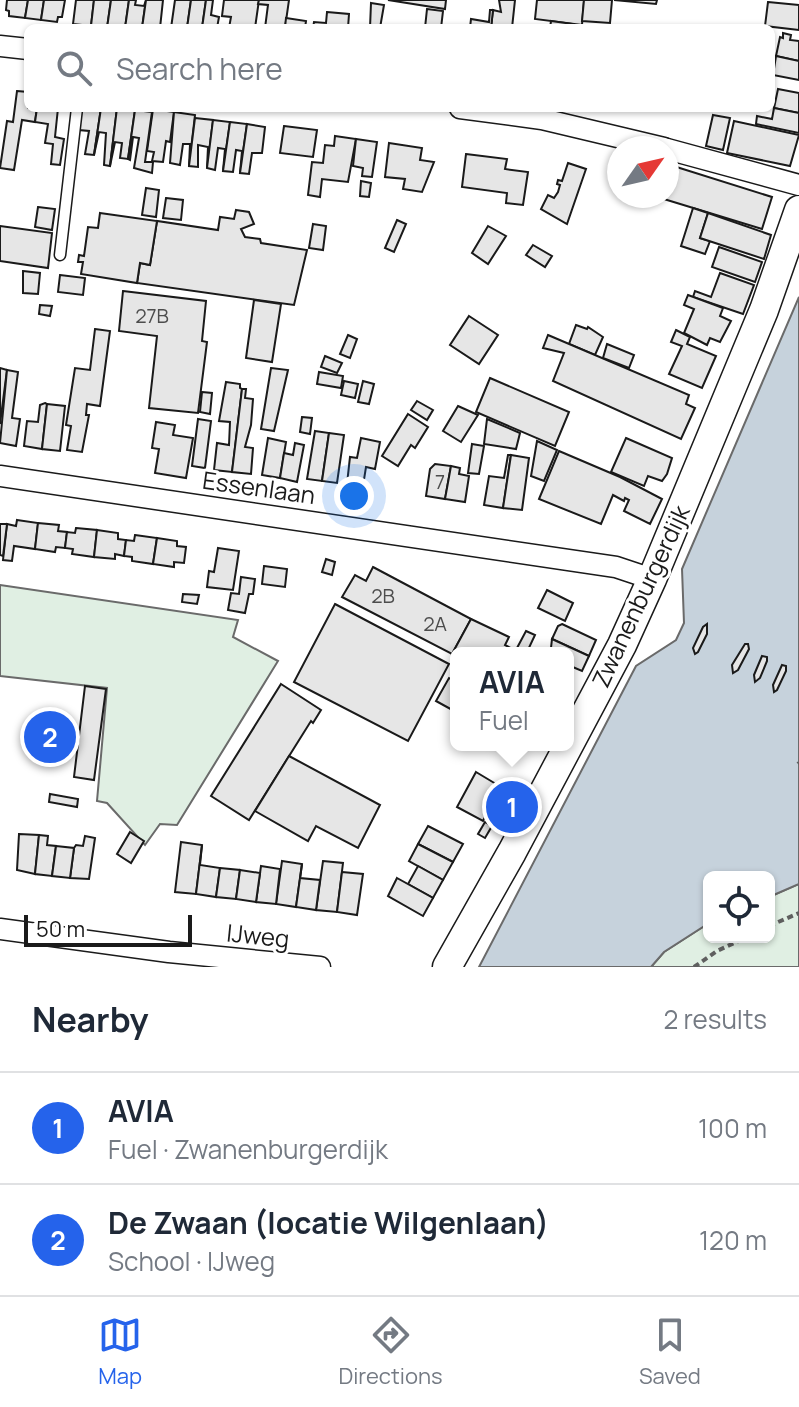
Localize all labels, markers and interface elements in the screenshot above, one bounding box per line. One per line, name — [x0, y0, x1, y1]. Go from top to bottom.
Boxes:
search box — [24, 24, 775, 112]
icon: search — [52, 46, 96, 90]
text: Search here — [116, 48, 283, 89]
north arrow — [607, 136, 679, 208]
house number: 27B — [135, 302, 169, 329]
street label: Essenlaan — [201, 463, 317, 511]
house number: 7 — [435, 468, 445, 495]
your location — [334, 476, 374, 516]
street label: Zwanenburgerdijk — [583, 499, 697, 692]
house number: 2B — [371, 582, 395, 609]
house number: 2A — [423, 610, 447, 637]
popup — [450, 647, 574, 751]
text: AVIA — [479, 661, 545, 702]
text: Fuel — [479, 702, 529, 738]
pin: 2 — [24, 707, 76, 767]
pin: 1 — [486, 777, 538, 837]
map controls — [703, 871, 775, 943]
button: locate — [703, 871, 775, 943]
scale bar — [24, 911, 192, 947]
text: 50 m — [36, 914, 85, 944]
street label: IJweg — [225, 915, 291, 955]
text: Nearby — [32, 996, 148, 1042]
text: 2 results — [663, 1001, 767, 1037]
text: AVIA — [108, 1090, 174, 1131]
text: 1 — [52, 1110, 64, 1146]
text: 100 m — [698, 1110, 767, 1146]
text: Fuel · Zwanenburgerdijk — [108, 1131, 388, 1167]
text: De Zwaan (locatie Wilgenlaan) — [108, 1202, 549, 1243]
text: 2 — [50, 1222, 66, 1258]
text: 120 m — [699, 1222, 767, 1258]
text: School · IJweg — [108, 1243, 275, 1279]
tab: Map — [98, 1313, 142, 1391]
tab: Directions — [338, 1313, 443, 1391]
tab: Saved — [639, 1313, 701, 1391]

